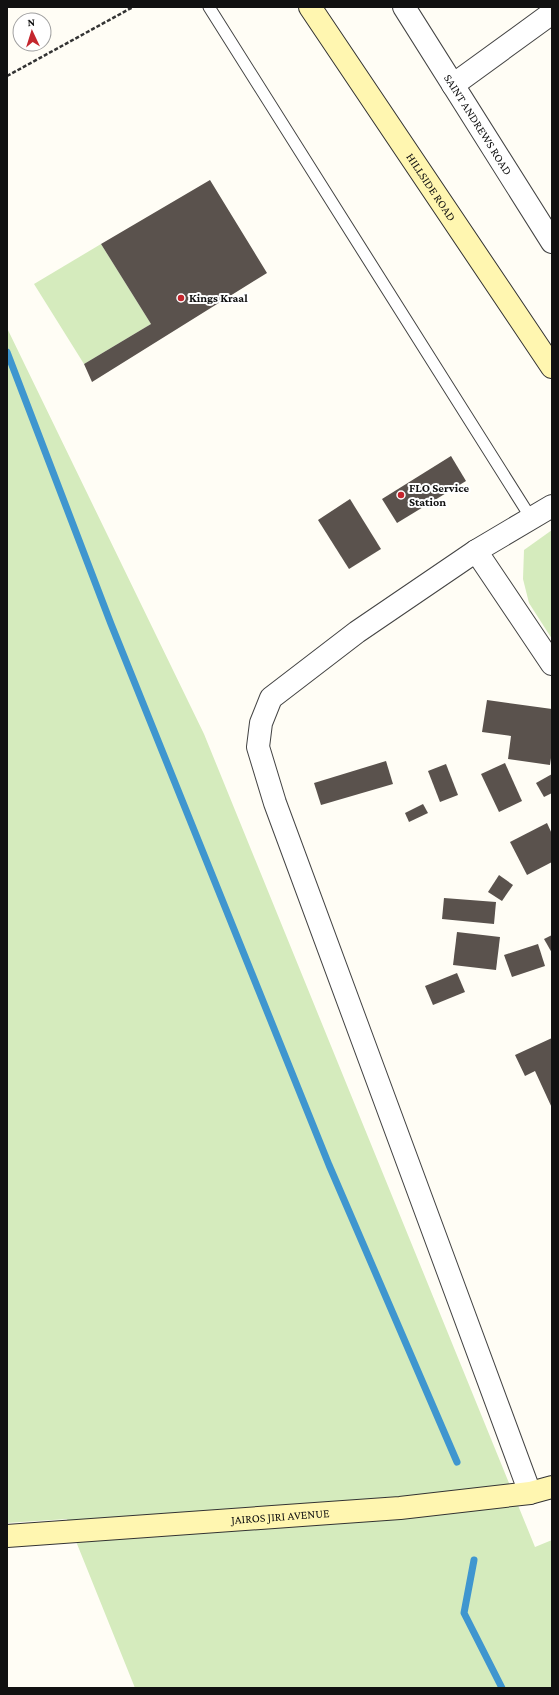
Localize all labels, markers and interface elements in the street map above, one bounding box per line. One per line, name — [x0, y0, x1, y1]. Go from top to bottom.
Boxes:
north arrow — [12, 12, 52, 52]
text: N — [27, 16, 36, 28]
street label: SAINT ANDREWS ROAD — [441, 72, 515, 178]
street label: HILLSIDE ROAD — [403, 150, 459, 224]
place label: Kings Kraal — [189, 291, 248, 305]
marker: Kings Kraal — [176, 293, 186, 303]
place label: FLO Service Station — [409, 481, 469, 509]
marker: FLO Service Station — [396, 490, 406, 500]
street label: JAIROS JIRI AVENUE — [230, 1506, 330, 1527]

